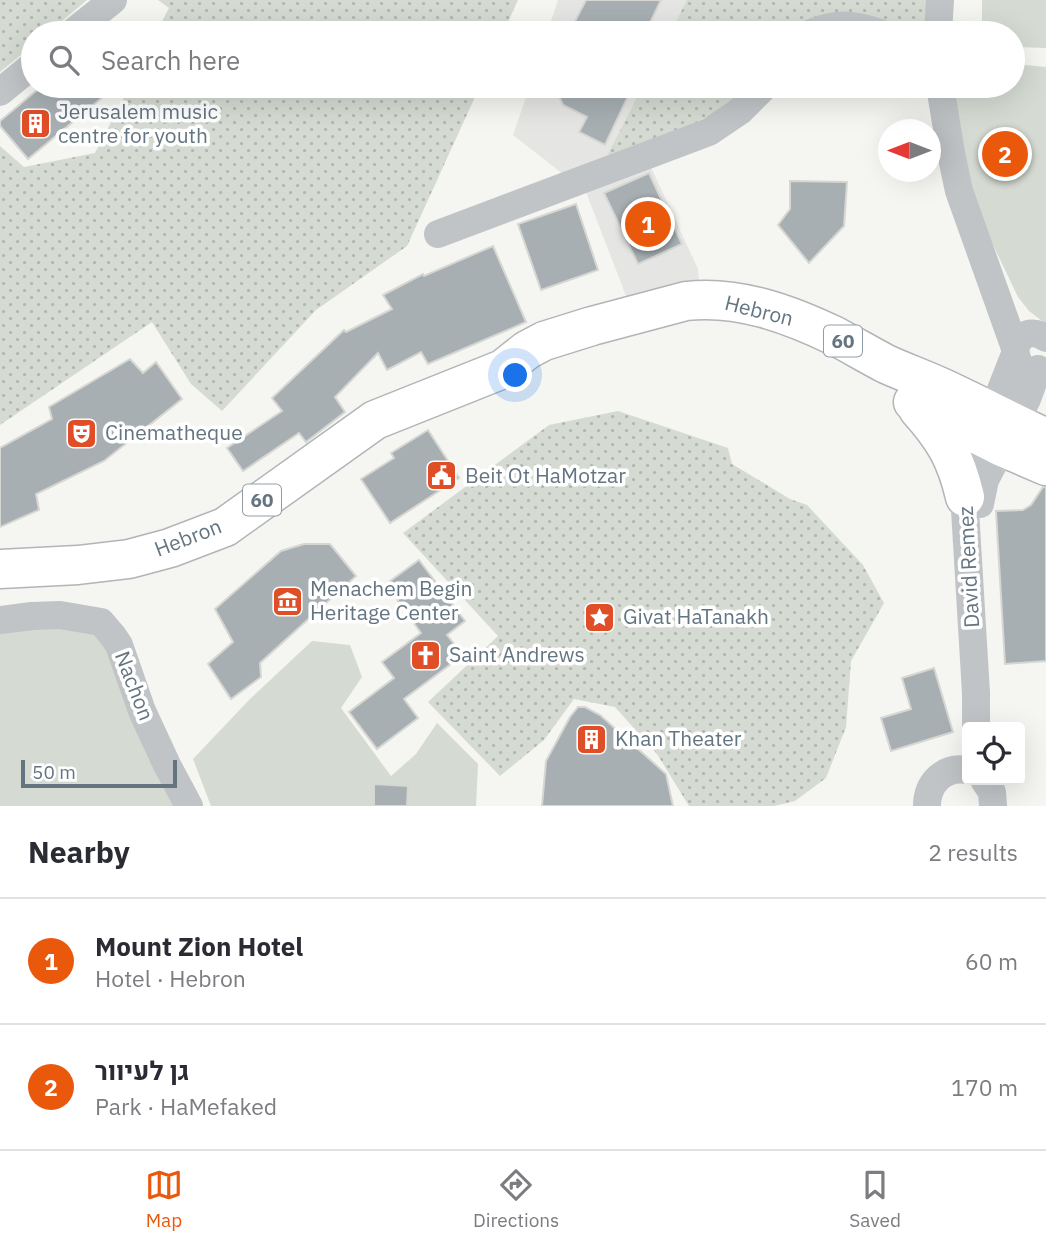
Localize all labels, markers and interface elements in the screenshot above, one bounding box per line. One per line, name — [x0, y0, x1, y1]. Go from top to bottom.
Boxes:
search box — [21, 21, 1025, 98]
icon: search — [45, 41, 83, 79]
text: Search here — [101, 43, 240, 77]
place label: Jerusalem music centre for youth — [58, 97, 218, 149]
building icon: Jerusalem music centre for youth — [18, 107, 52, 141]
north arrow — [878, 119, 941, 182]
pin: 2 — [982, 128, 1028, 180]
pin: 1 — [625, 198, 671, 250]
street label: Hebron — [722, 288, 797, 332]
road number: 60 — [824, 326, 862, 356]
your location — [498, 358, 532, 392]
theatre icon: Cinematheque — [65, 416, 99, 450]
place label: Cinematheque — [105, 418, 243, 446]
public building icon: Beit Ot HaMotzar — [425, 459, 459, 493]
place label: Beit Ot HaMotzar — [465, 461, 626, 489]
road number: 60 — [243, 485, 281, 516]
street label: David Remez — [951, 505, 985, 629]
street label: Hebron — [150, 511, 225, 563]
place label: Menachem Begin Heritage Center — [310, 574, 473, 626]
museum icon: Menachem Begin Heritage Center — [270, 584, 304, 618]
place icon: Givat HaTanakh — [583, 600, 617, 634]
place label: Givat HaTanakh — [623, 602, 769, 630]
church icon: Saint Andrews — [409, 638, 443, 672]
place label: Saint Andrews — [449, 640, 585, 668]
street label: Nachon — [109, 647, 161, 724]
building icon: Khan Theater — [575, 722, 609, 756]
map controls — [962, 722, 1025, 785]
button: locate — [962, 722, 1025, 785]
place label: Khan Theater — [615, 724, 742, 752]
scale bar — [21, 757, 177, 789]
text: 50 m — [32, 760, 76, 784]
text: Nearby — [28, 832, 130, 871]
text: 2 results — [928, 837, 1018, 867]
text: Mount Zion Hotel — [95, 929, 303, 963]
text: 1 — [44, 946, 58, 976]
text: 60 m — [965, 946, 1018, 976]
text: Hotel · Hebron — [95, 963, 246, 993]
text: גן לעיוור — [95, 1053, 189, 1087]
text: 2 — [44, 1072, 58, 1102]
text: 170 m — [951, 1072, 1018, 1102]
text: Park · HaMefaked — [95, 1091, 277, 1121]
tab: Map — [145, 1166, 183, 1232]
tab: Directions — [473, 1166, 559, 1232]
tab: Saved — [849, 1166, 901, 1232]

